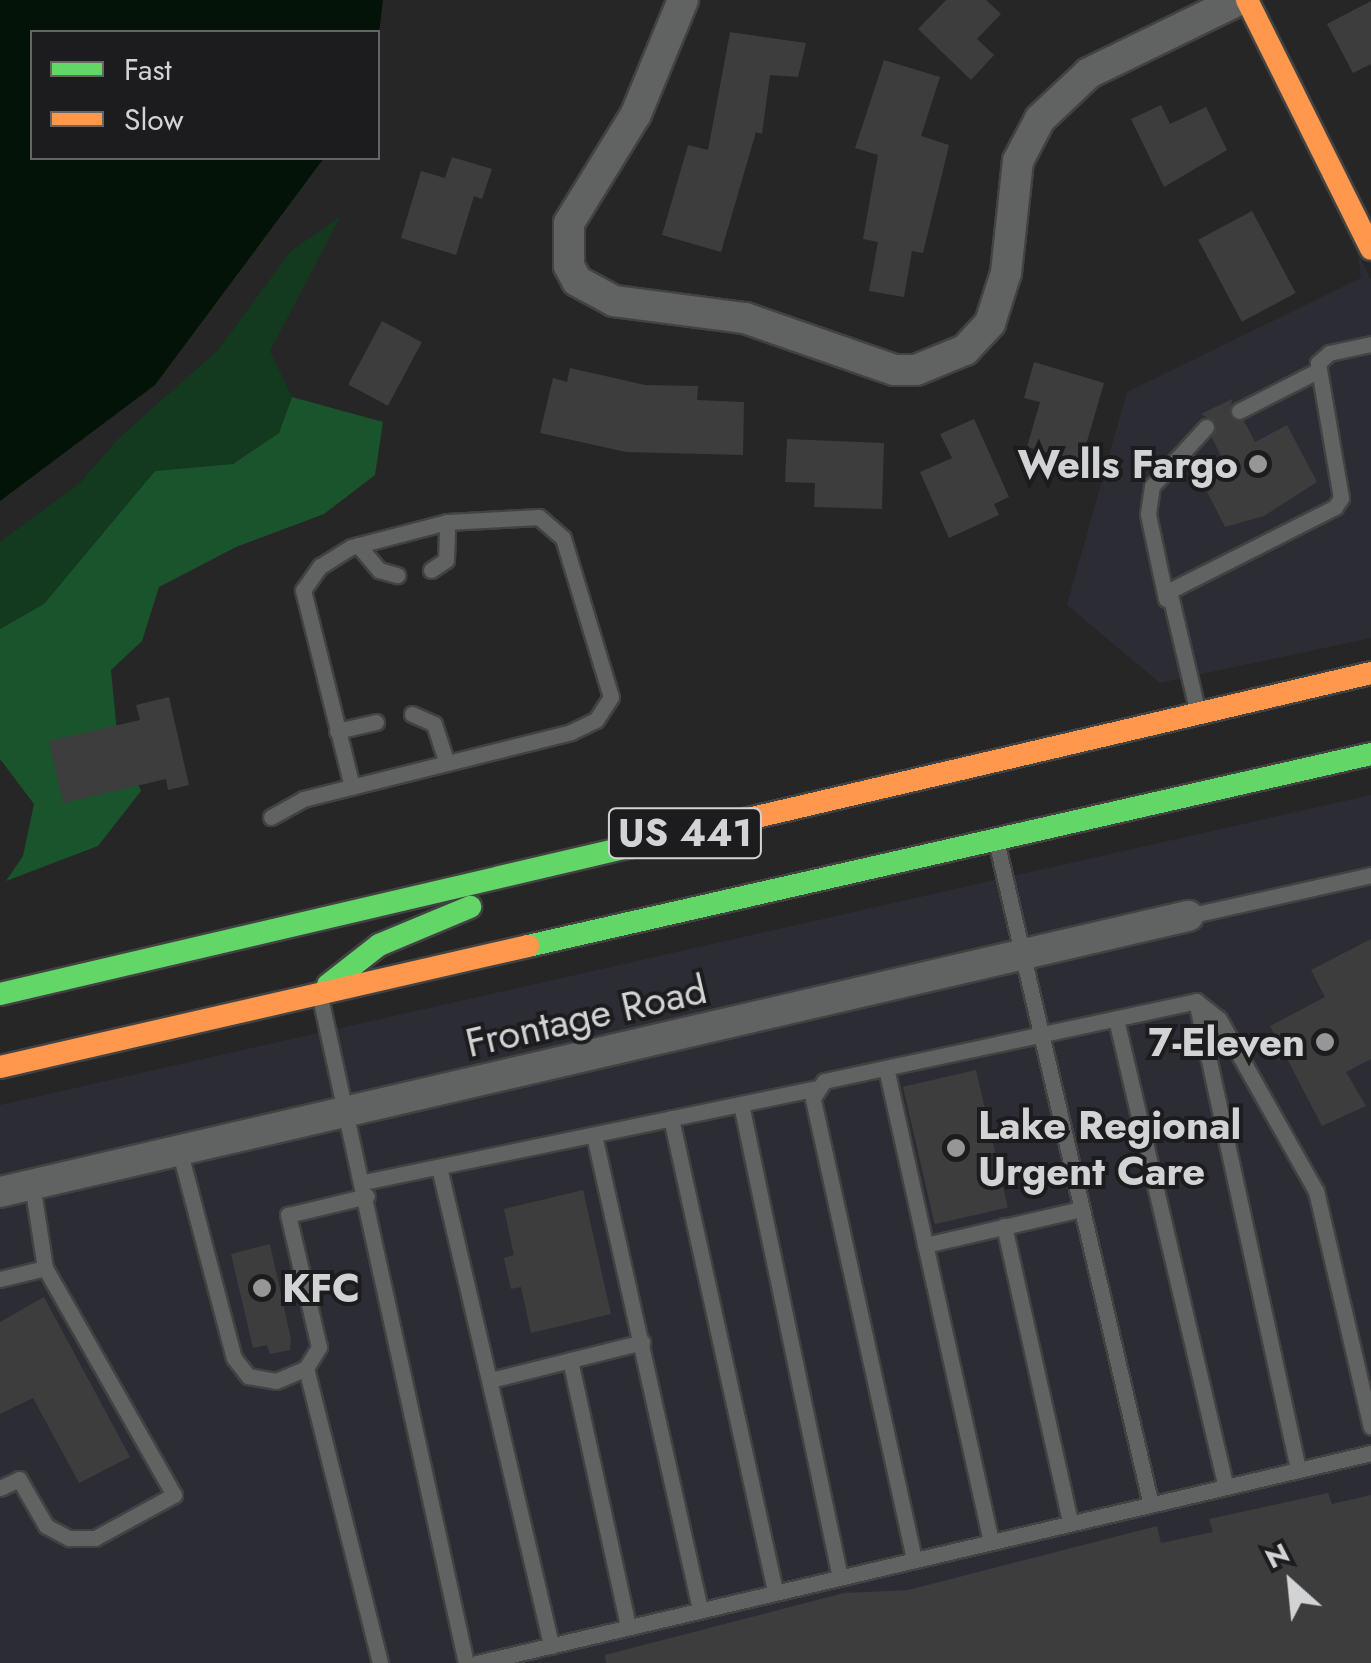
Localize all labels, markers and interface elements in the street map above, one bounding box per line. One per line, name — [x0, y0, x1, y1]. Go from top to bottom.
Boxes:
legend — [30, 30, 380, 160]
text: Fast — [124, 48, 172, 91]
text: Slow — [124, 98, 184, 141]
place label: Wells Fargo — [1018, 440, 1238, 488]
marker: Wells Fargo — [1247, 453, 1269, 475]
road number: US 441 — [608, 800, 762, 866]
street label: Frontage Road — [461, 965, 711, 1067]
place label: 7-Eleven — [1148, 1018, 1305, 1066]
marker: 7-Eleven — [1314, 1031, 1336, 1053]
place label: Lake Regional Urgent Care — [978, 1101, 1241, 1195]
marker: Lake Regional Urgent Care — [943, 1135, 969, 1161]
place label: KFC — [282, 1264, 360, 1312]
marker: KFC — [251, 1277, 273, 1299]
north arrow — [1241, 1533, 1341, 1633]
text: N — [1258, 1533, 1296, 1579]

